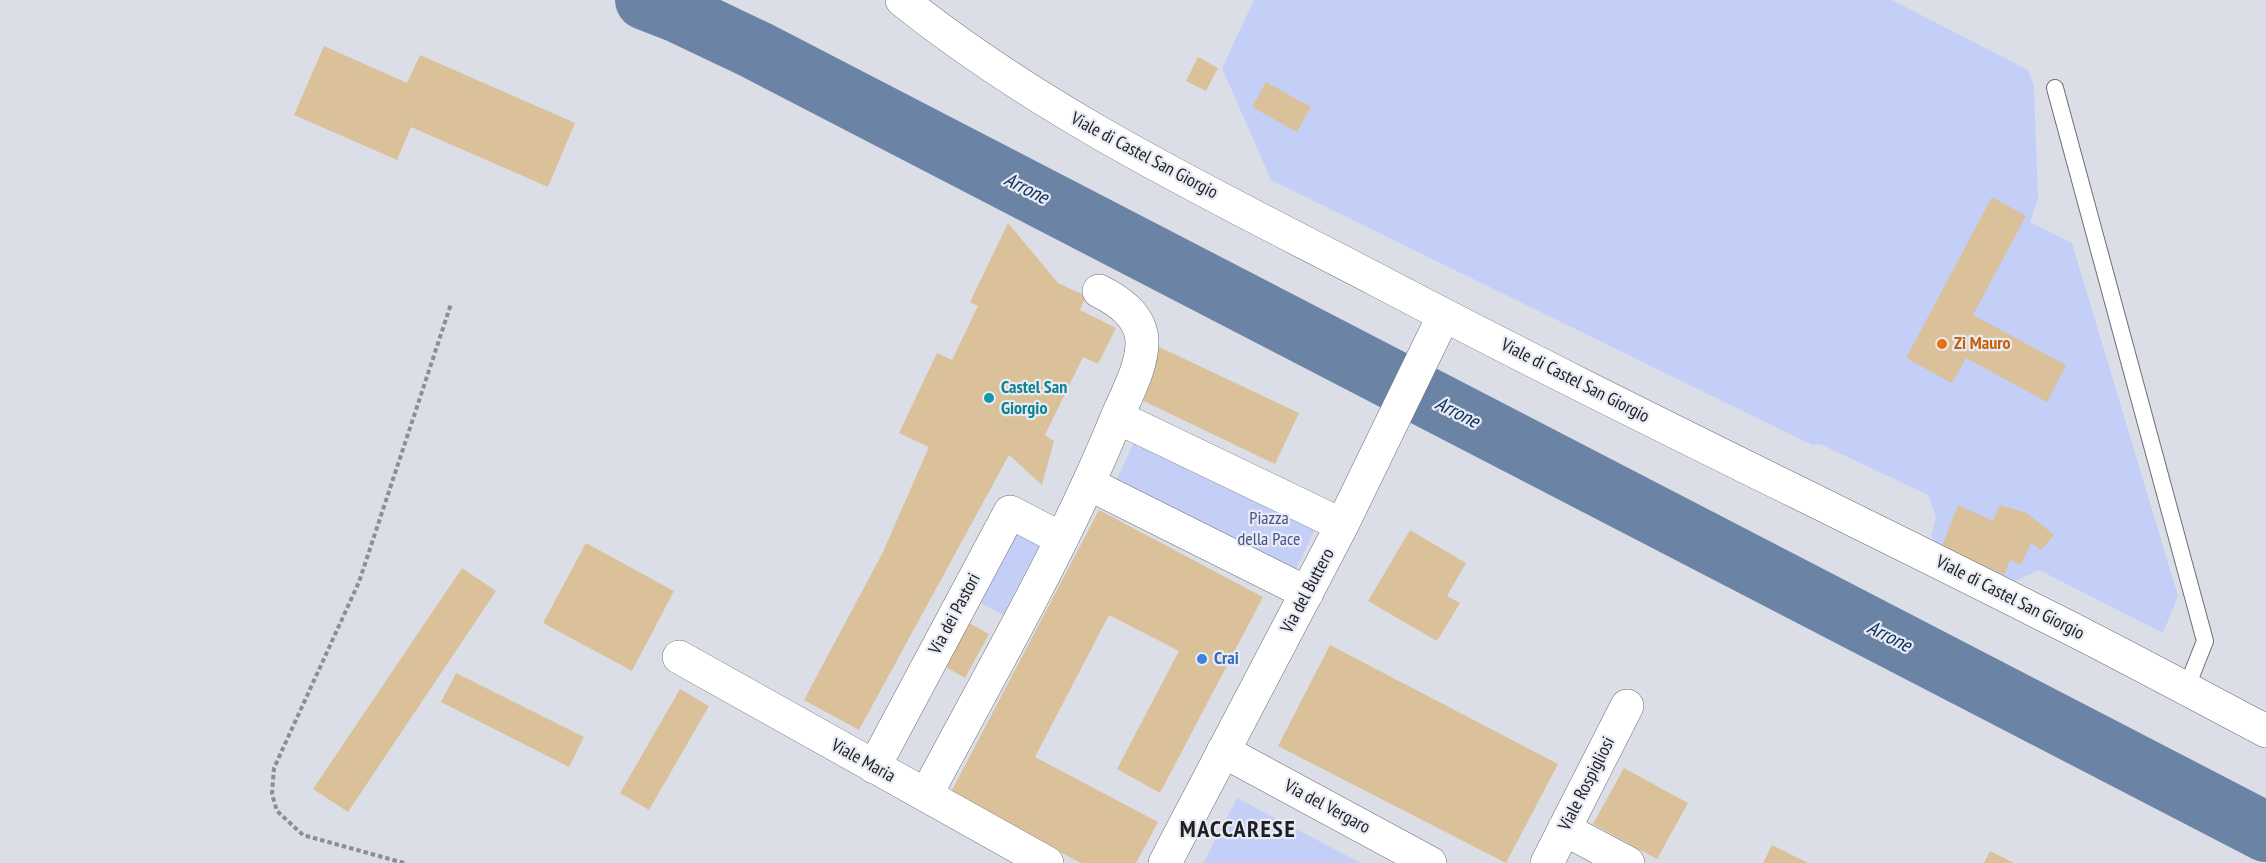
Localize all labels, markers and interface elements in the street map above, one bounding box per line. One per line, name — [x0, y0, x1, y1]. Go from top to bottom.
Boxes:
street label: Viale di Castel San Giorgio — [1067, 108, 1221, 204]
water label: Arrone — [1000, 168, 1052, 210]
place label: Zi Mauro — [1954, 333, 2010, 355]
street label: Viale di Castel San Giorgio — [1497, 334, 1653, 428]
marker: Zi Mauro — [1935, 337, 1949, 351]
place label: Castel San Giorgio — [1001, 377, 1067, 420]
marker: Castel San Giorgio — [982, 391, 996, 405]
water label: Arrone — [1431, 392, 1483, 434]
park label: Piazza della Pace — [1238, 508, 1300, 550]
street label: Via del Buttero — [1277, 545, 1339, 637]
street label: Viale di Castel San Giorgio — [1932, 551, 2088, 645]
street label: Via dei Pastori — [925, 570, 985, 658]
water label: Arrone — [1863, 616, 1915, 658]
place label: Crai — [1214, 648, 1239, 670]
marker: Crai — [1195, 652, 1209, 666]
street label: Viale Rospigliosi — [1554, 734, 1620, 834]
street label: Viale Maria — [827, 735, 899, 787]
street label: Via del Vergaro — [1280, 775, 1374, 839]
district label: MACCARESE — [1180, 816, 1296, 844]

